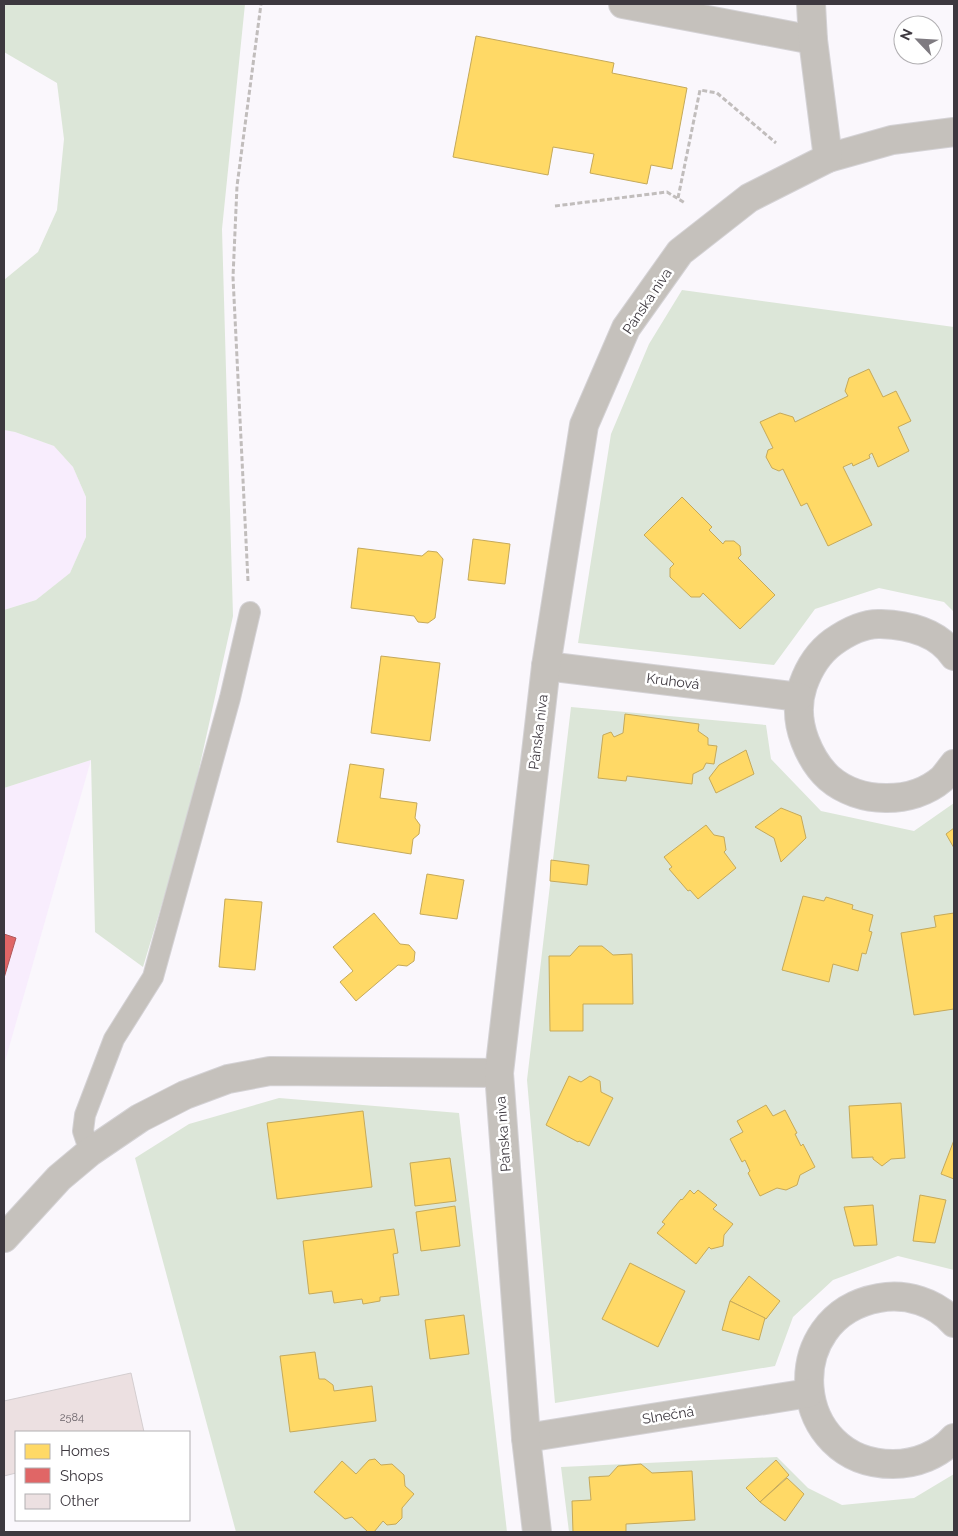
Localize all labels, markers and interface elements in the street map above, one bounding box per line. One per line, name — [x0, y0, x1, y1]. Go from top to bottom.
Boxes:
north arrow — [893, 15, 943, 65]
text: N — [897, 26, 916, 43]
street label: Pánska niva — [619, 265, 675, 337]
street label: Kruhová — [646, 670, 700, 692]
street label: Pánska niva — [525, 693, 551, 771]
street label: Pánska niva — [492, 1096, 514, 1172]
street label: Slnečná — [641, 1403, 695, 1427]
house number: 2584 — [60, 1411, 84, 1424]
legend — [15, 1431, 190, 1521]
text: Homes — [60, 1442, 110, 1460]
text: Shops — [60, 1467, 103, 1485]
text: Other — [60, 1492, 100, 1510]

